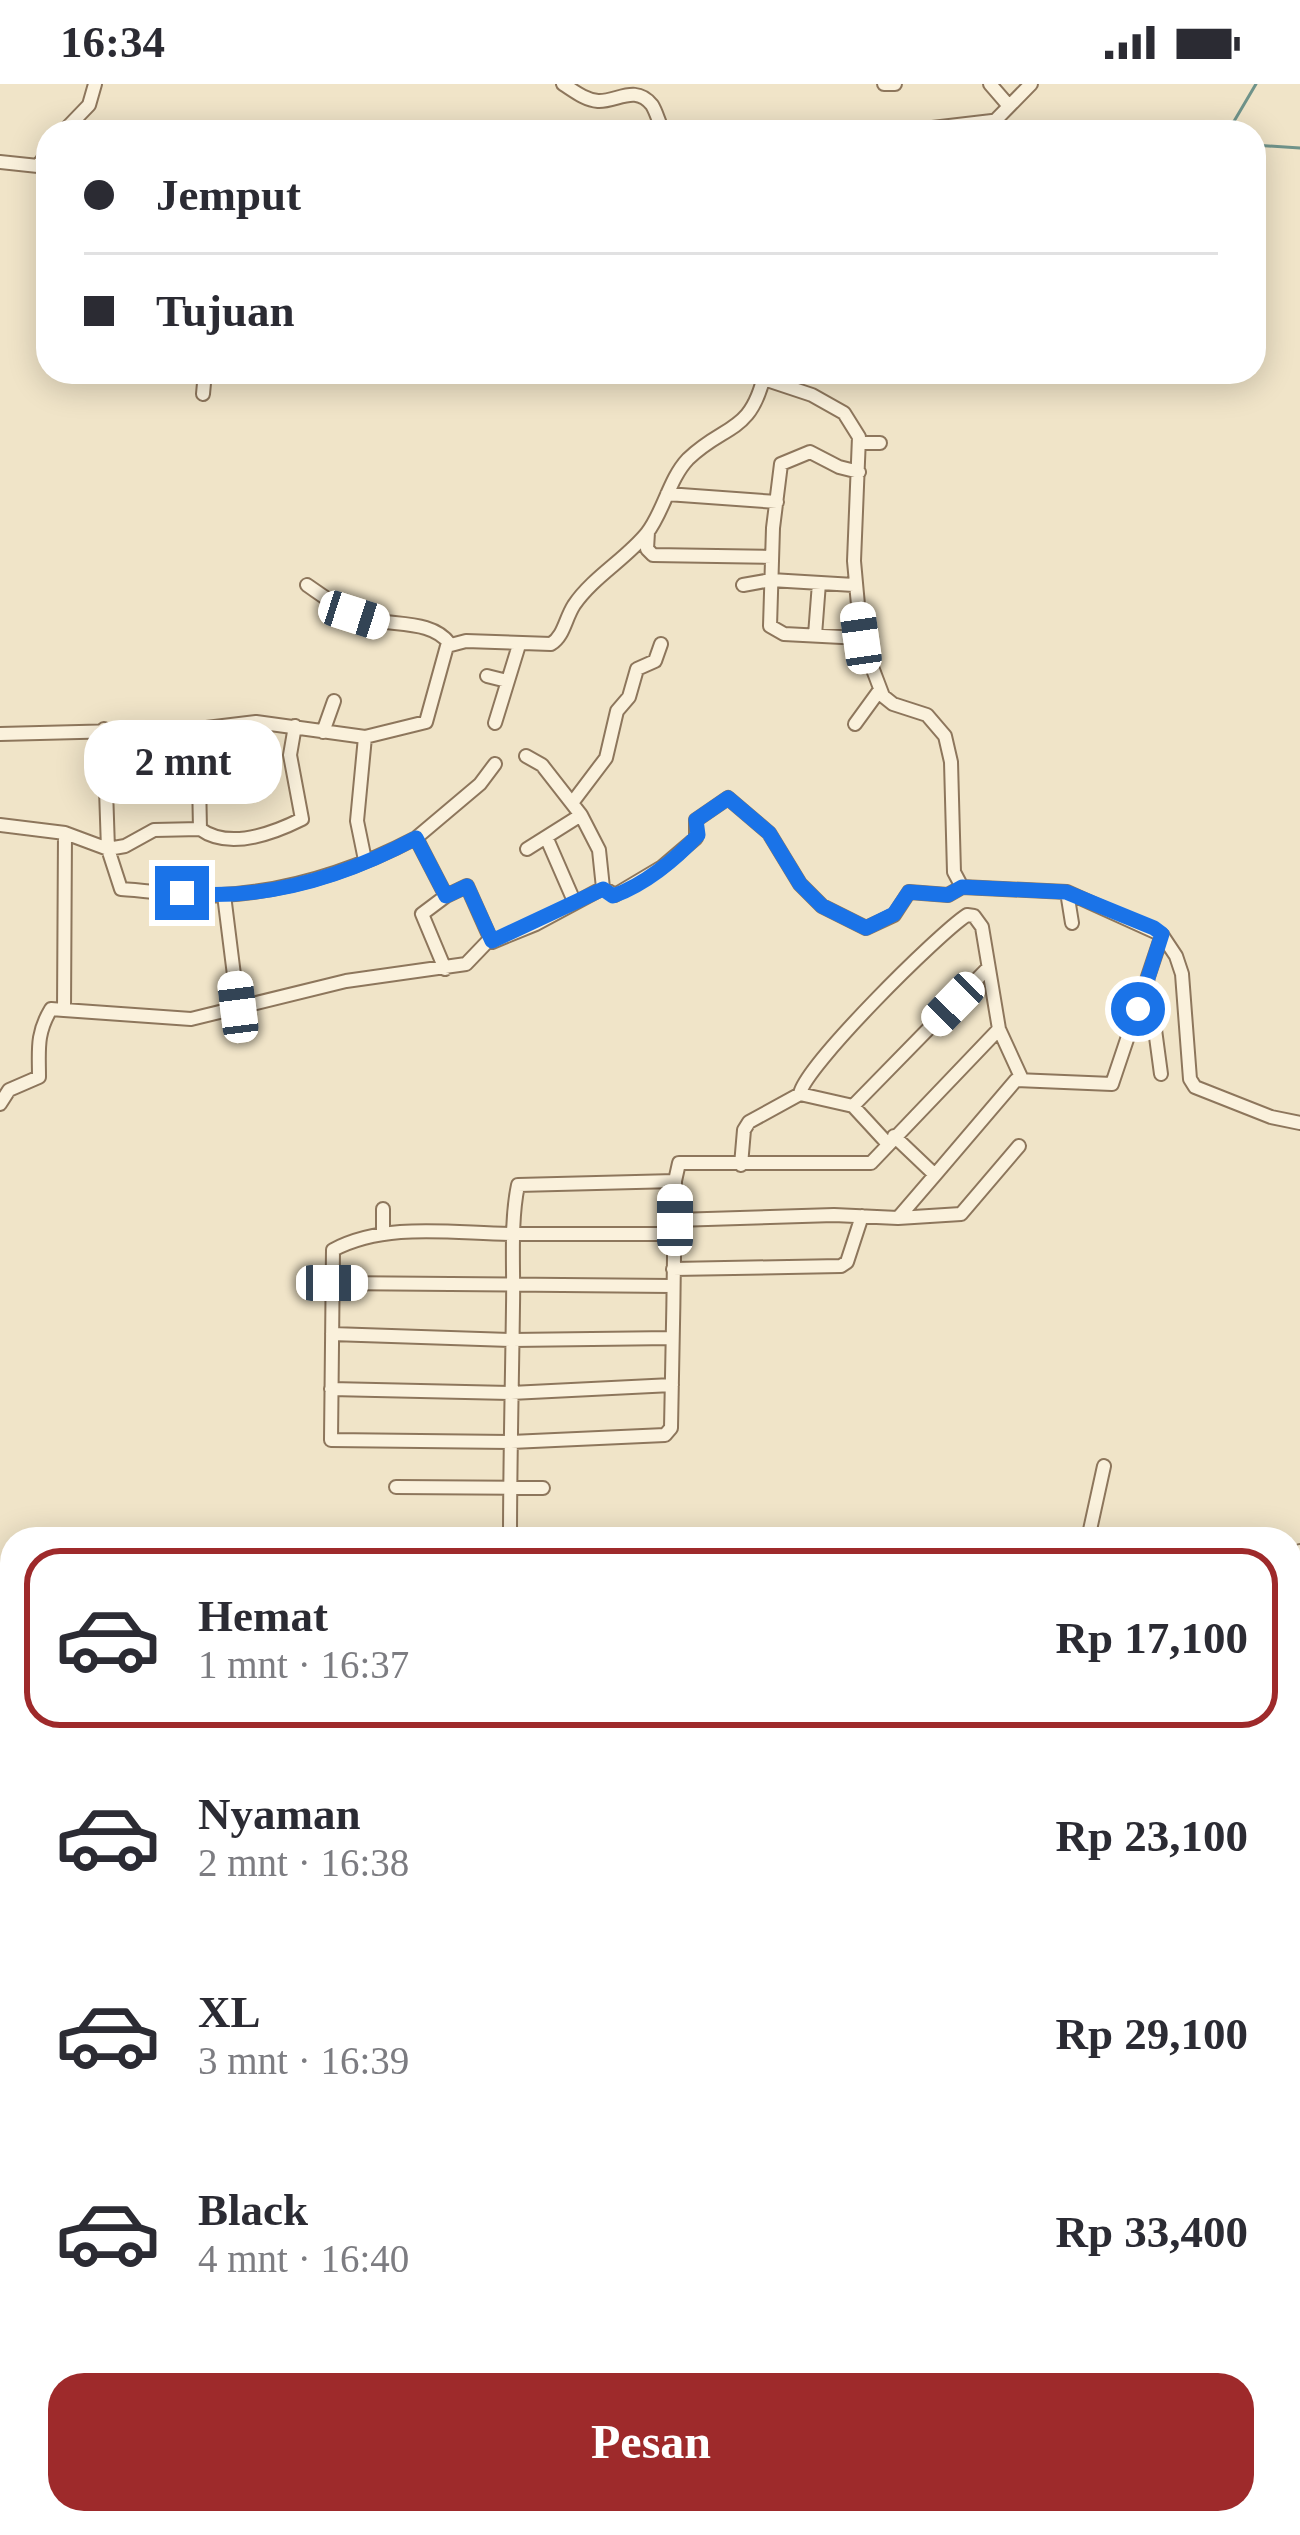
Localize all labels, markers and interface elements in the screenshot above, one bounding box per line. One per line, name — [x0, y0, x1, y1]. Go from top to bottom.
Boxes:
text: 16:34 — [60, 17, 165, 67]
text: Jemput — [156, 170, 301, 220]
text: Tujuan — [156, 286, 294, 336]
car — [314, 587, 394, 643]
car — [838, 600, 884, 676]
callout: 2 mnt — [83, 719, 281, 803]
text: 2 mnt — [135, 740, 231, 783]
route end — [155, 866, 209, 920]
car — [915, 966, 991, 1042]
car — [216, 969, 260, 1045]
route start — [1111, 982, 1165, 1036]
car — [657, 1184, 693, 1256]
car — [296, 1265, 368, 1301]
icon: car — [54, 1584, 162, 1692]
text: Hemat — [198, 1591, 328, 1641]
text: Rp 17,100 — [1055, 1613, 1248, 1663]
text: 1 mnt · 16:37 — [198, 1643, 409, 1686]
icon: car — [54, 1782, 162, 1890]
text: Nyaman — [198, 1789, 361, 1839]
text: Rp 23,100 — [1055, 1811, 1248, 1861]
text: 2 mnt · 16:38 — [198, 1841, 409, 1884]
icon: car — [54, 1980, 162, 2088]
text: XL — [198, 1987, 261, 2037]
text: Rp 29,100 — [1055, 2009, 1248, 2059]
text: 3 mnt · 16:39 — [198, 2039, 409, 2082]
icon: car — [54, 2178, 162, 2286]
text: Black — [198, 2185, 308, 2235]
text: Rp 33,400 — [1055, 2207, 1248, 2257]
text: 4 mnt · 16:40 — [198, 2237, 409, 2280]
button: Pesan — [48, 2373, 1254, 2511]

